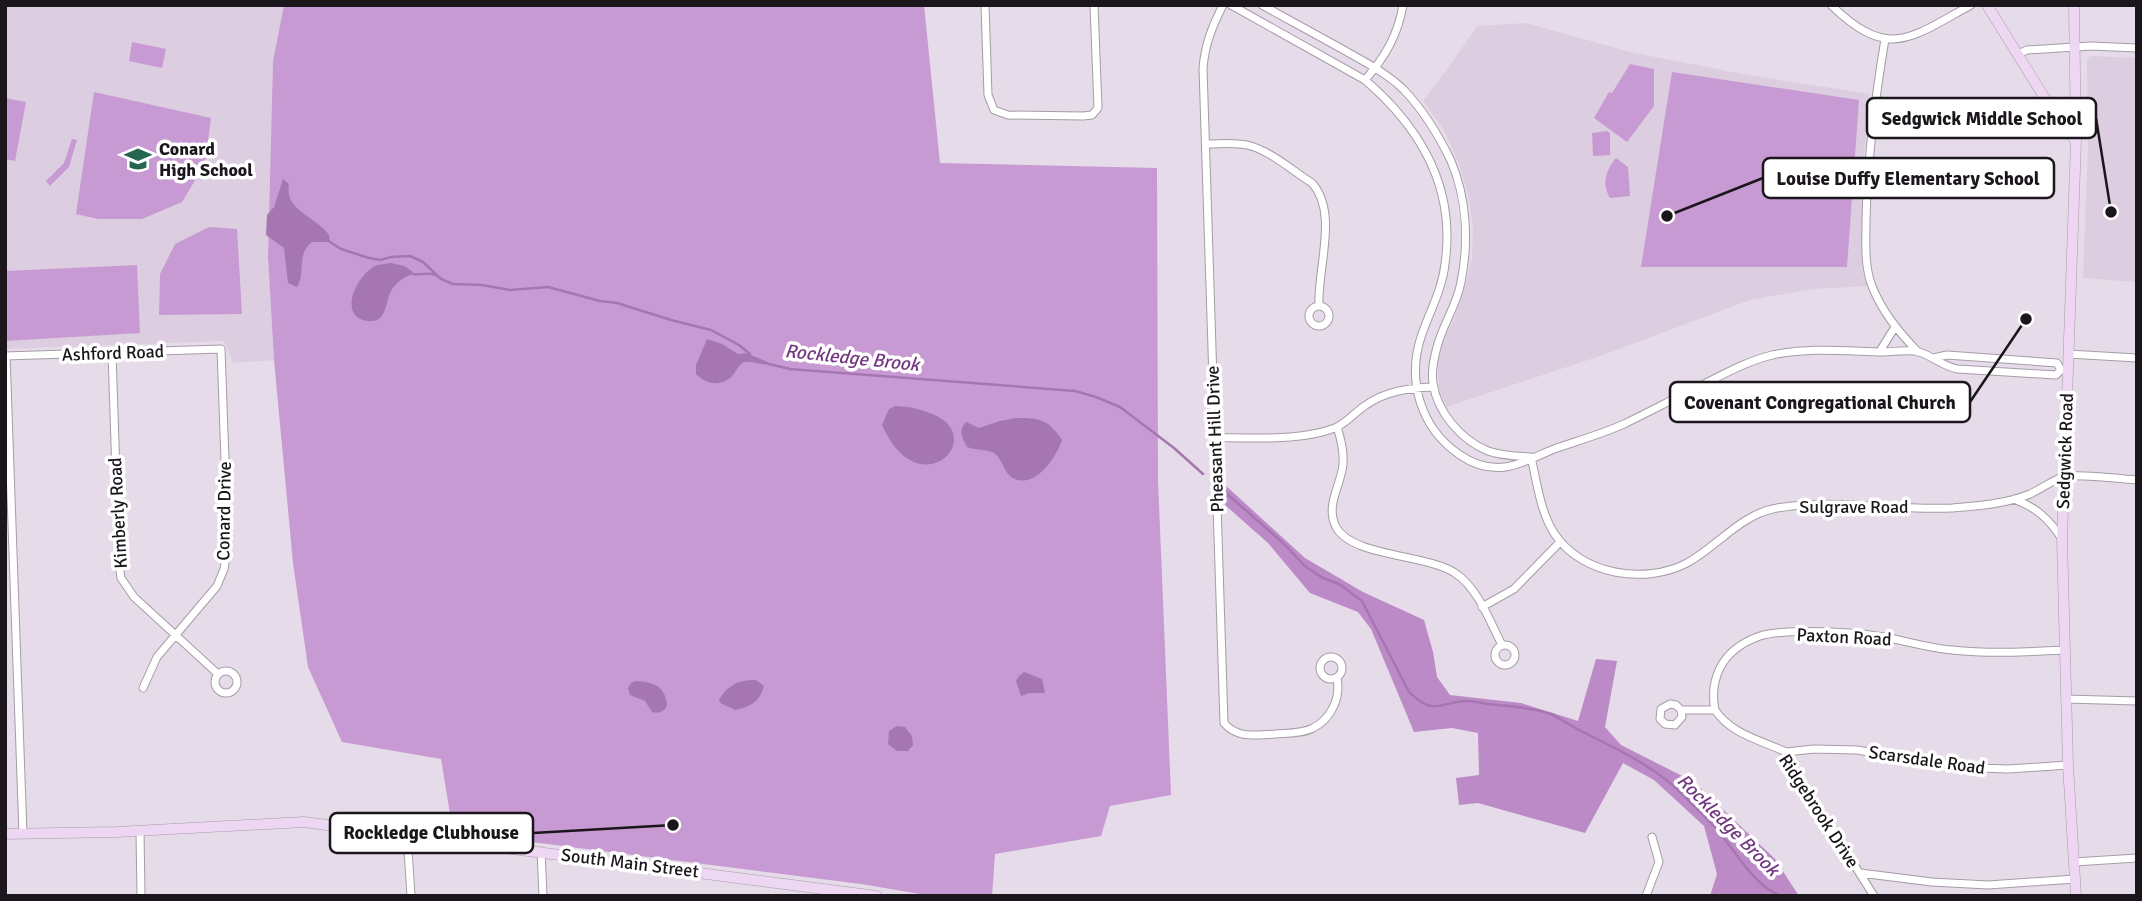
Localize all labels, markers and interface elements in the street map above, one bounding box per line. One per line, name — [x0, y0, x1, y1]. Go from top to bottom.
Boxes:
callout: Sedgwick Middle School — [1867, 98, 2096, 138]
text: Sedgwick Middle School — [1882, 107, 2083, 131]
place label: Conard High School — [159, 138, 253, 181]
school or university icon: Conard High School — [123, 144, 153, 174]
callout: Louise Duffy Elementary School — [1763, 158, 2054, 198]
text: Louise Duffy Elementary School — [1776, 167, 2040, 191]
water label: Rockledge Brook — [784, 339, 922, 377]
street label: Ashford Road — [61, 340, 165, 366]
street label: Pheasant Hill Drive — [1201, 365, 1229, 513]
callout: Covenant Congregational Church — [1670, 382, 1970, 422]
text: Covenant Congregational Church — [1684, 391, 1956, 415]
street label: Sedgwick Road — [2052, 393, 2078, 509]
street label: Kimberly Road — [104, 457, 132, 569]
street label: Conard Drive — [212, 461, 236, 561]
street label: Sulgrave Road — [1799, 496, 1909, 518]
street label: Paxton Road — [1796, 624, 1892, 650]
street label: Scarsdale Road — [1867, 741, 1987, 779]
street label: Ridgebrook Drive — [1774, 750, 1864, 872]
water label: Rockledge Brook — [1672, 769, 1785, 882]
callout: Rockledge Clubhouse — [330, 813, 533, 853]
text: Rockledge Clubhouse — [343, 821, 519, 845]
street label: South Main Street — [560, 844, 700, 882]

